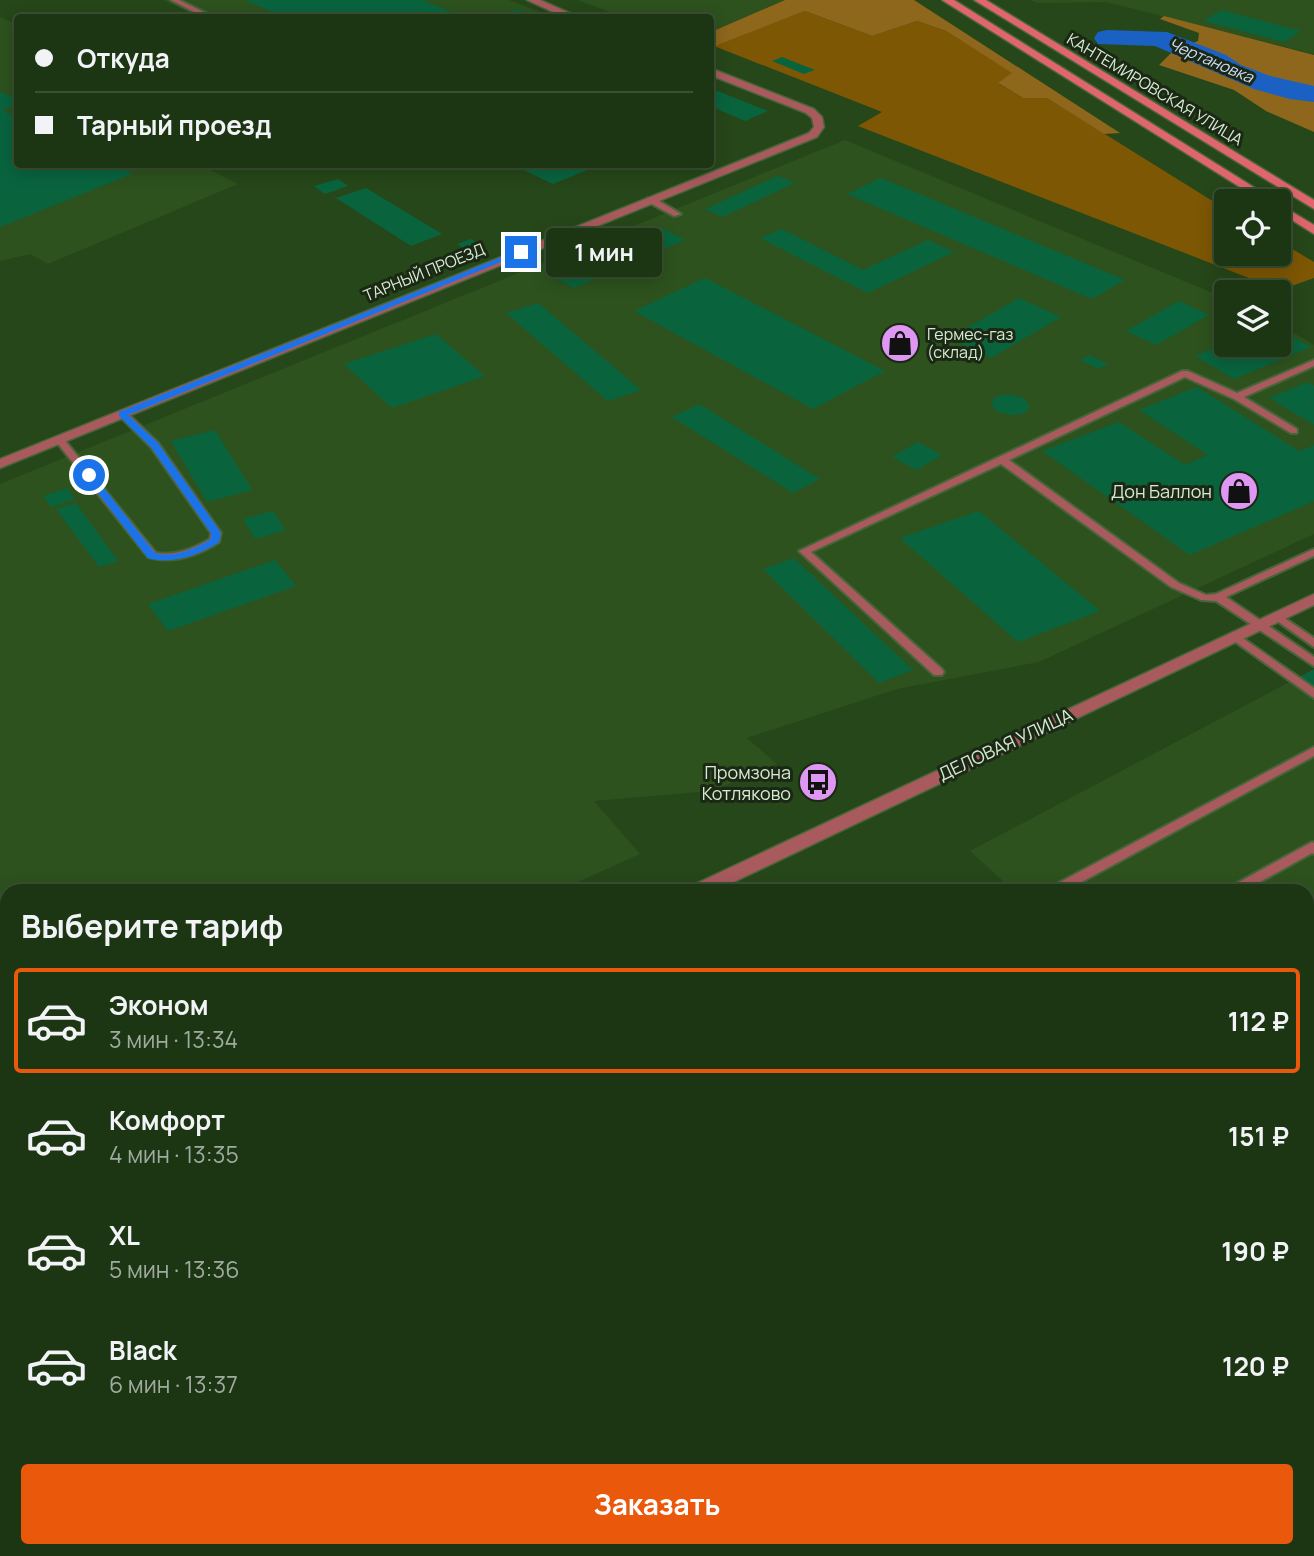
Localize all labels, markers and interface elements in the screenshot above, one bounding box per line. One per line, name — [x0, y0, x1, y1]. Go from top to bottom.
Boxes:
street label: КАНТЕМИРОВСКАЯ УЛИЦА — [1063, 28, 1247, 150]
water label: Чертановка — [1165, 32, 1258, 88]
text: Откуда — [77, 40, 170, 76]
text: Тарный проезд — [77, 107, 271, 143]
map controls — [1214, 189, 1291, 357]
button: locate — [1214, 189, 1291, 266]
callout: 1 мин — [546, 228, 661, 276]
route end — [505, 236, 537, 268]
text: 1 мин — [574, 236, 634, 268]
street label: ТАРНЫЙ ПРОЕЗД — [360, 238, 488, 306]
button: layers — [1214, 280, 1291, 357]
shop icon: Гермес-газ (склад) — [879, 322, 921, 364]
place label: Гермес-газ (склад) — [927, 323, 1013, 363]
route start — [73, 459, 105, 491]
shop icon: Дон Баллон — [1218, 470, 1260, 512]
place label: Дон Баллон — [1111, 479, 1212, 503]
street label: ДЕЛОВАЯ УЛИЦА — [934, 702, 1077, 786]
place label: Промзона Котляково — [702, 760, 791, 805]
bus stop icon: Промзона Котляково — [797, 761, 839, 803]
text: Выберите тариф — [21, 904, 283, 948]
text: Эконом — [109, 987, 209, 1023]
icon: car — [25, 989, 88, 1052]
text: 112 ₽ — [1228, 1003, 1289, 1039]
text: 3 мин · 13:34 — [109, 1023, 238, 1055]
text: Комфорт — [109, 1102, 225, 1138]
icon: car — [25, 1104, 88, 1167]
text: 151 ₽ — [1228, 1118, 1289, 1154]
text: 4 мин · 13:35 — [109, 1138, 239, 1170]
text: XL — [109, 1217, 140, 1253]
icon: car — [25, 1219, 88, 1282]
text: 190 ₽ — [1221, 1233, 1289, 1269]
text: 5 мин · 13:36 — [109, 1253, 239, 1285]
text: Black — [109, 1332, 177, 1368]
icon: car — [25, 1334, 88, 1397]
text: 120 ₽ — [1222, 1348, 1289, 1384]
text: 6 мин · 13:37 — [109, 1368, 238, 1400]
button: Заказать — [21, 1464, 1293, 1544]

